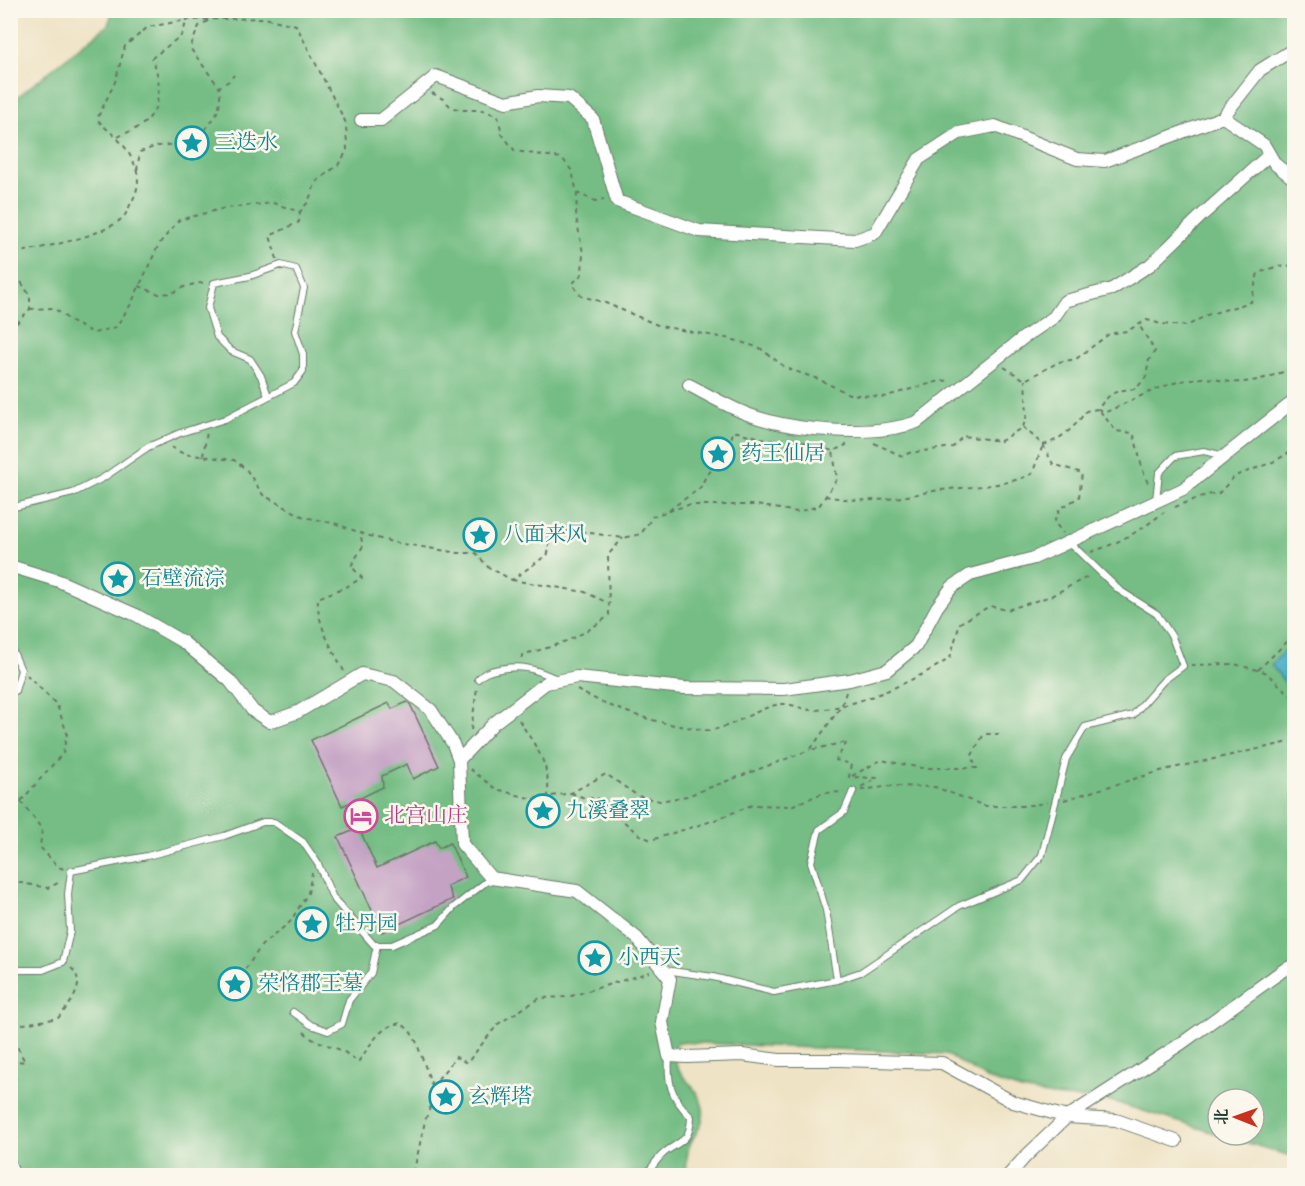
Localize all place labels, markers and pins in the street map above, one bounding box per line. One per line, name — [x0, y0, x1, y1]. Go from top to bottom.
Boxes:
place icon: 三迭水 — [174, 125, 210, 161]
place label: 三迭水 — [215, 130, 278, 157]
place icon: 药王仙居 — [700, 436, 736, 472]
place label: 药王仙居 — [741, 441, 825, 468]
place icon: 八面来风 — [462, 517, 498, 553]
place label: 八面来风 — [503, 522, 587, 549]
place icon: 石壁流淙 — [100, 561, 136, 597]
place label: 石壁流淙 — [141, 566, 225, 593]
place icon: 九溪叠翠 — [525, 793, 561, 829]
hotel icon: 北宫山庄 — [343, 798, 379, 834]
place label: 九溪叠翠 — [566, 798, 650, 825]
place label: 北宫山庄 — [384, 803, 468, 830]
place icon: 牡丹园 — [294, 906, 330, 942]
place label: 牡丹园 — [335, 911, 398, 938]
place icon: 小西天 — [577, 940, 613, 976]
place label: 小西天 — [618, 945, 681, 972]
place icon: 荣恪郡王墓 — [217, 966, 253, 1002]
place label: 荣恪郡王墓 — [258, 971, 363, 998]
place icon: 玄辉塔 — [428, 1079, 464, 1115]
place label: 玄辉塔 — [469, 1084, 532, 1111]

